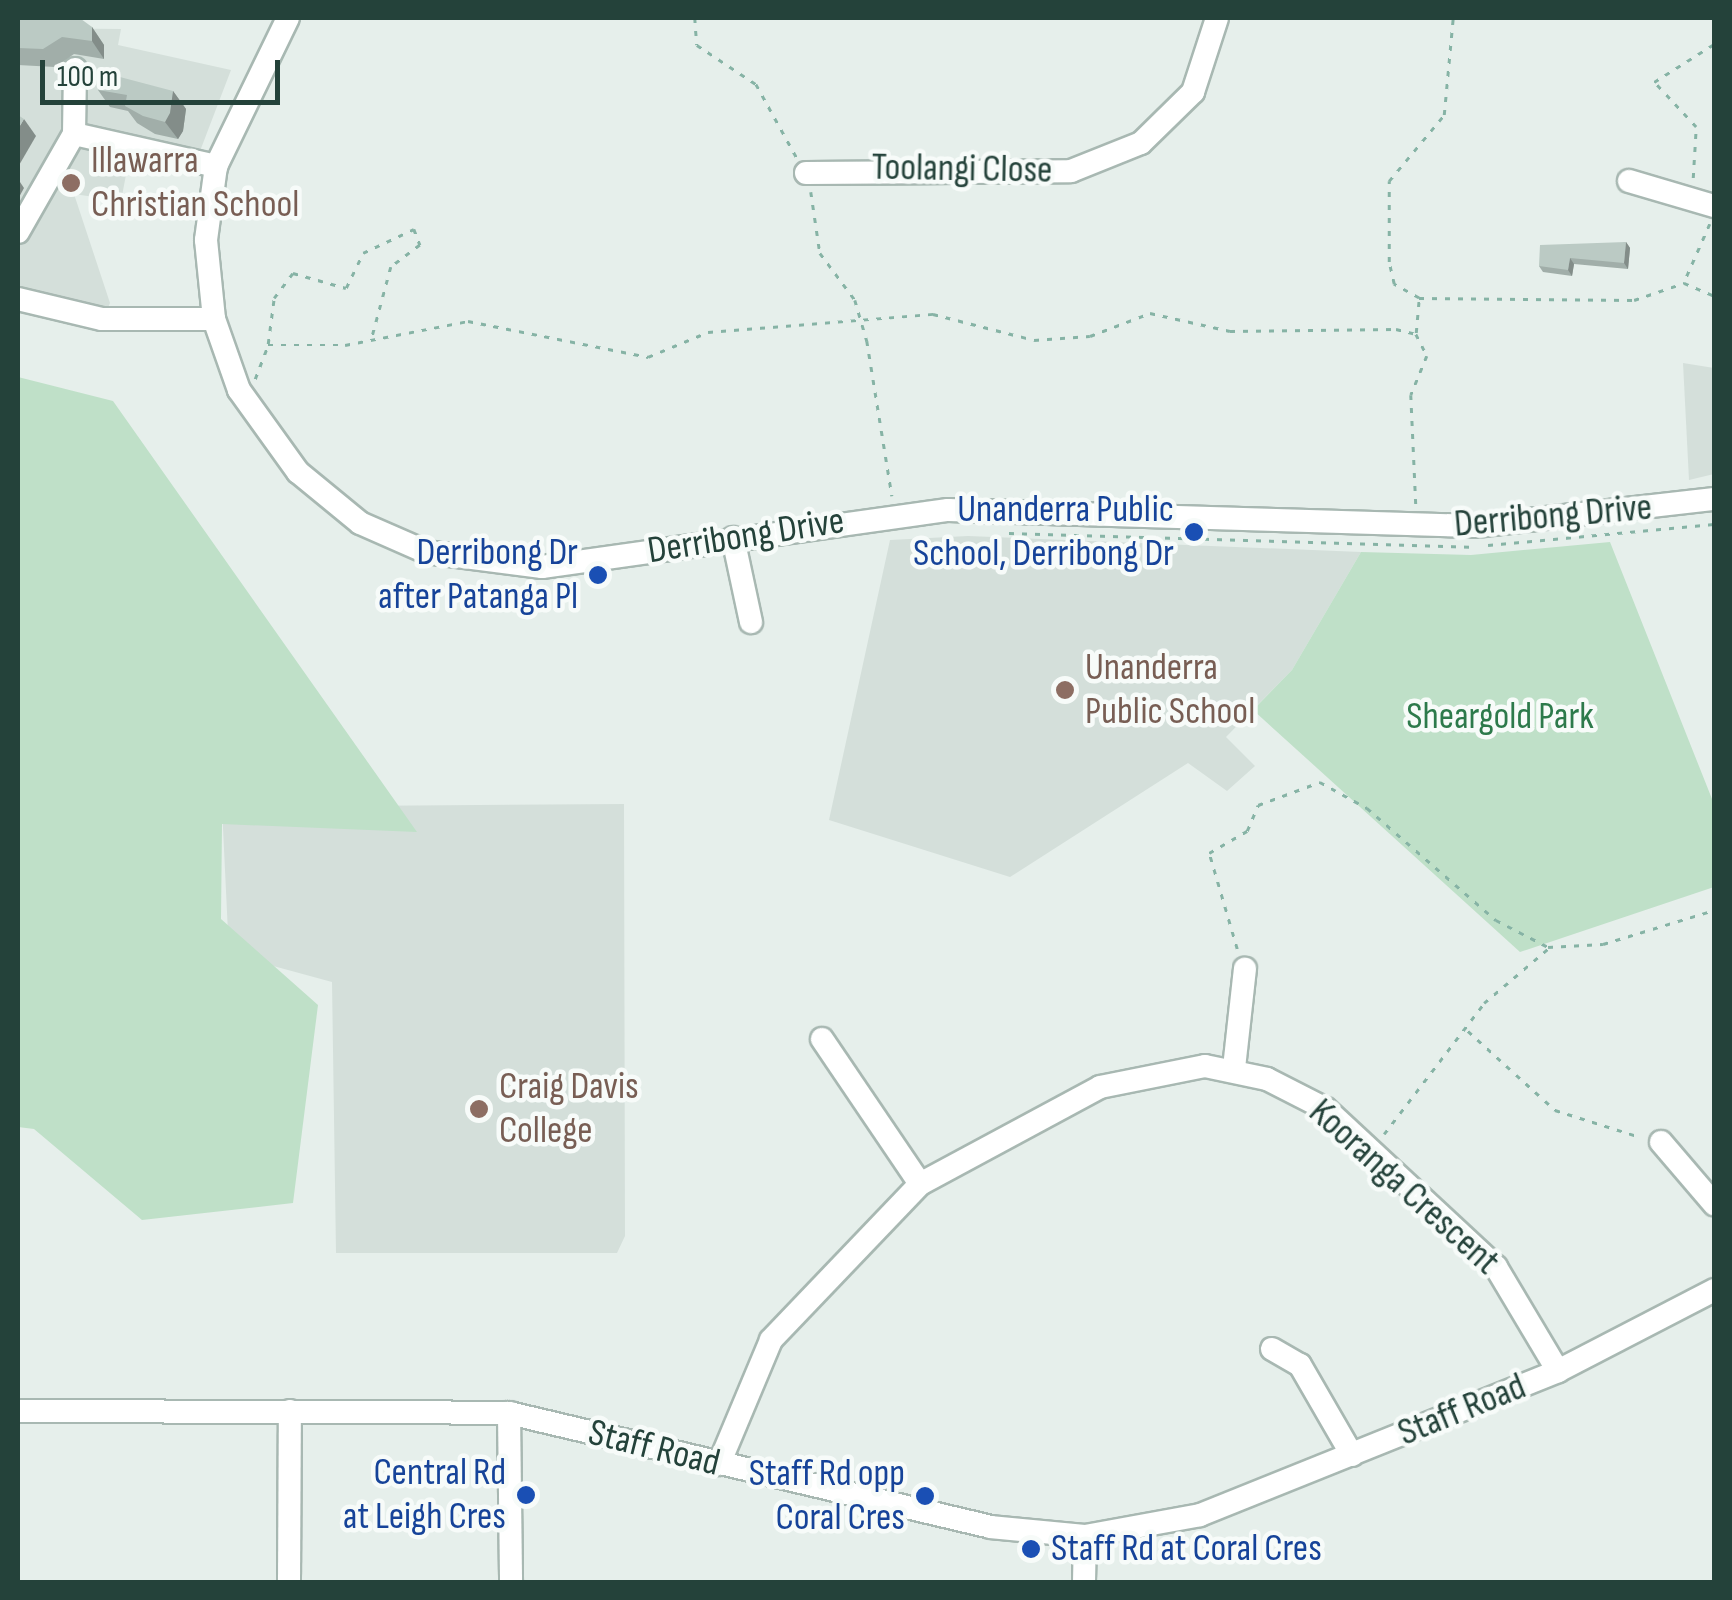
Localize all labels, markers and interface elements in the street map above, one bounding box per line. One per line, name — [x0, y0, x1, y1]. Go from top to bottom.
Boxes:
scale bar — [45, 40, 285, 102]
text: 100 m — [57, 59, 118, 95]
place label: Illawarra Christian School — [91, 138, 299, 228]
street label: Toolangi Close — [871, 145, 1053, 193]
marker: Illawarra Christian School — [60, 172, 82, 194]
street label: Derribong Drive — [1452, 485, 1654, 547]
place label: Unanderra Public School, Derribong Dr — [913, 487, 1174, 576]
street label: Derribong Drive — [645, 498, 847, 574]
marker: Unanderra Public School, Derribong Dr — [1183, 521, 1205, 543]
place label: Derribong Dr after Patanga Pl — [378, 530, 578, 620]
marker: Derribong Dr after Patanga Pl — [587, 564, 609, 586]
place label: Unanderra Public School — [1085, 645, 1255, 734]
marker: Unanderra Public School — [1054, 679, 1076, 701]
park label: Sheargold Park — [1406, 694, 1594, 740]
place label: Craig Davis College — [499, 1064, 639, 1154]
street label: Kooranga Crescent — [1299, 1090, 1509, 1284]
marker: Craig Davis College — [468, 1098, 490, 1120]
street label: Staff Road — [1392, 1364, 1532, 1456]
street label: Staff Road — [584, 1410, 724, 1486]
place label: Central Rd at Leigh Cres — [343, 1450, 506, 1540]
place label: Staff Rd opp Coral Cres — [749, 1451, 905, 1540]
marker: Central Rd at Leigh Cres — [515, 1484, 537, 1506]
marker: Staff Rd opp Coral Cres — [914, 1485, 936, 1507]
place label: Staff Rd at Coral Cres — [1051, 1526, 1322, 1572]
marker: Staff Rd at Coral Cres — [1020, 1538, 1042, 1560]

